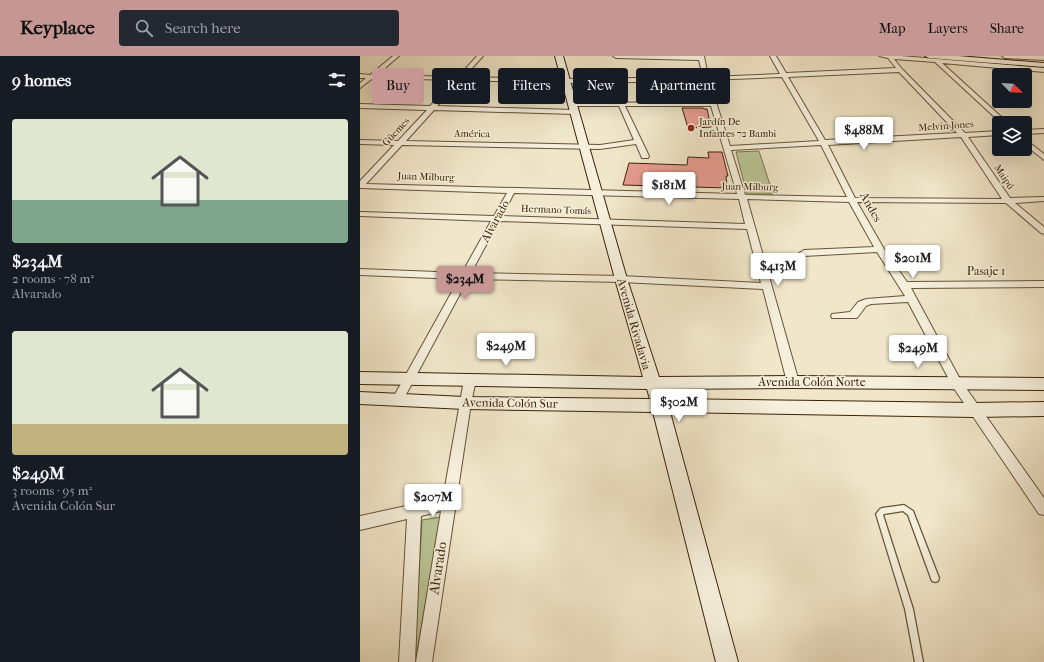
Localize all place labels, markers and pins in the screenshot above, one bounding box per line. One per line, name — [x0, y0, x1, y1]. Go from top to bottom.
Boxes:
place label: Jardín De Infantes 72 Bambi — [698, 116, 776, 140]
pin: $488M — [836, 117, 892, 151]
marker: Jardín De Infantes 72 Bambi — [686, 123, 696, 133]
pin: $181M — [641, 172, 697, 206]
pin: $201M — [885, 245, 941, 279]
pin: $413M — [750, 253, 806, 287]
pin: $234M — [437, 266, 493, 300]
pin: $249M — [478, 333, 534, 367]
pin: $249M — [890, 335, 946, 369]
pin: $302M — [651, 389, 707, 423]
pin: $207M — [405, 484, 461, 518]

